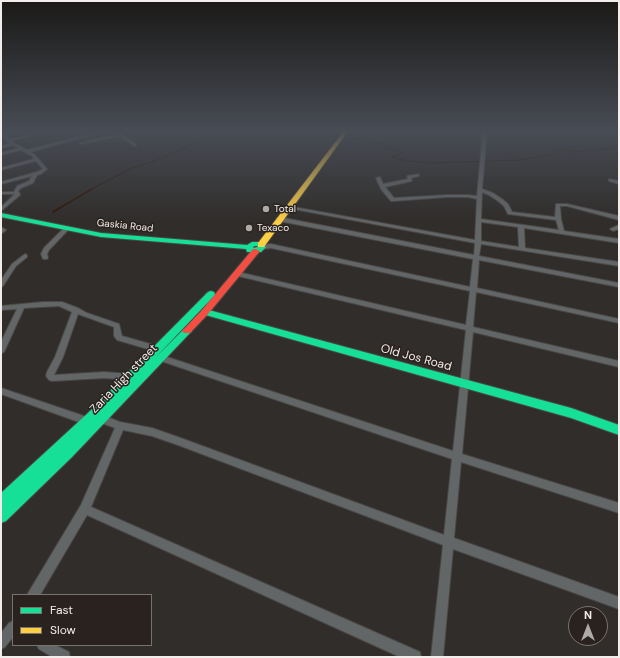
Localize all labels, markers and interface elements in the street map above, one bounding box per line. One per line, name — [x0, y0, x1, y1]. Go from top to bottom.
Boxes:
place label: Total — [274, 203, 296, 215]
marker: Total — [261, 204, 271, 214]
street label: Gaskia Road — [96, 217, 154, 235]
place label: Texaco — [257, 222, 289, 234]
marker: Texaco — [244, 223, 254, 233]
street label: Zaria High street — [87, 341, 161, 417]
street label: Old Jos Road — [379, 342, 453, 374]
legend — [12, 594, 152, 646]
text: Fast — [50, 602, 73, 618]
north arrow — [568, 606, 608, 646]
text: N — [584, 608, 592, 622]
text: Slow — [50, 622, 76, 638]

